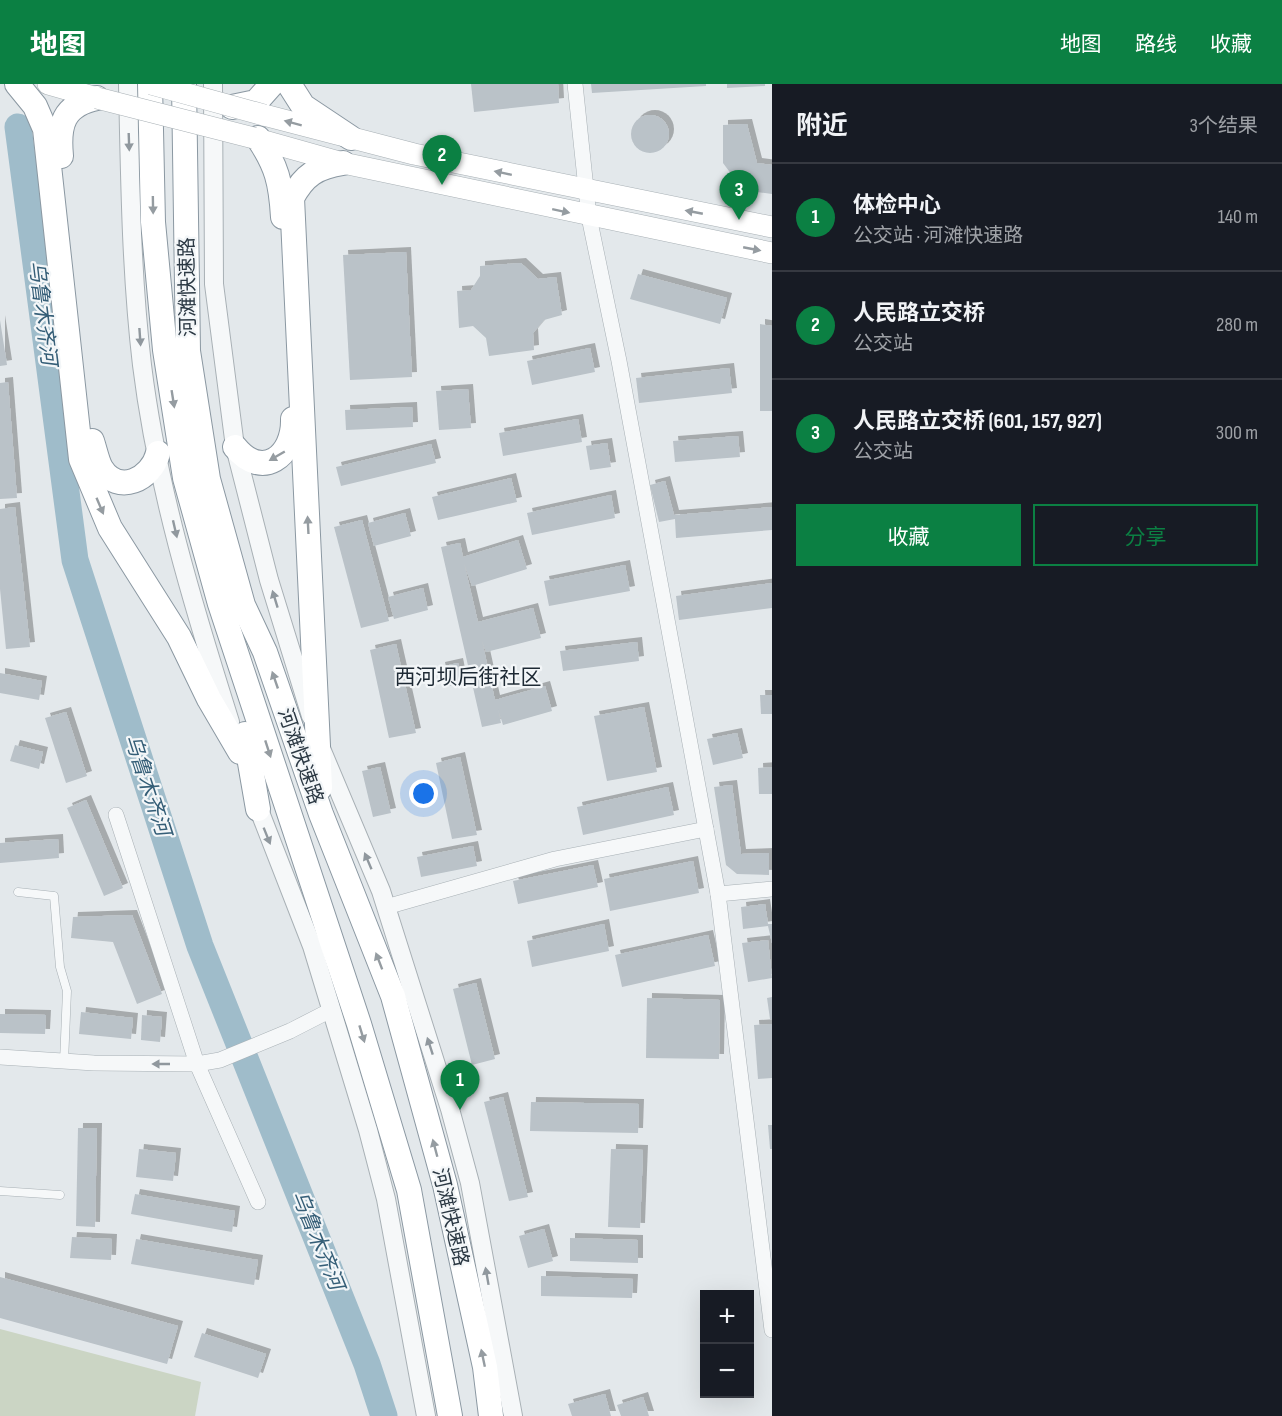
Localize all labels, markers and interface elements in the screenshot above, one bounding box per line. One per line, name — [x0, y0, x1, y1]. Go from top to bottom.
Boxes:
text: 地图 — [30, 29, 86, 62]
text: 地图 — [1060, 32, 1102, 57]
text: 路线 — [1135, 32, 1177, 57]
text: 收藏 — [1210, 32, 1252, 57]
text: 附近 — [796, 111, 848, 142]
text: 3个结果 — [1190, 114, 1258, 138]
one-way arrow — [284, 117, 302, 127]
one-way arrow — [125, 133, 134, 152]
pin: 2 — [422, 135, 462, 185]
one-way arrow — [493, 168, 512, 177]
pin: 3 — [720, 170, 758, 220]
text: 体检中心 — [853, 192, 941, 219]
one-way arrow — [148, 196, 157, 215]
text: 1 — [812, 205, 819, 229]
text: 140 m — [1218, 205, 1258, 229]
one-way arrow — [552, 207, 571, 216]
one-way arrow — [684, 207, 703, 216]
text: 公交站 · 河滩快速路 — [853, 224, 1023, 248]
street label: 河滩快速路 — [175, 237, 201, 337]
one-way arrow — [743, 245, 762, 254]
water label: 乌鲁木齐河 — [24, 259, 62, 371]
text: 人民路立交桥 — [853, 300, 985, 327]
text: 2 — [811, 313, 820, 337]
text: 280 m — [1216, 313, 1258, 337]
one-way arrow — [136, 328, 145, 347]
text: 公交站 — [853, 332, 913, 356]
one-way arrow — [168, 390, 177, 409]
text: 人民路立交桥 (601, 157, 927) — [853, 408, 1102, 435]
text: 3 — [811, 421, 820, 445]
text: 300 m — [1216, 421, 1258, 445]
text: 公交站 — [853, 440, 913, 464]
one-way arrow — [269, 451, 285, 462]
one-way arrow — [96, 497, 105, 515]
button: 收藏 — [796, 504, 1021, 566]
button: 分享 — [1033, 504, 1258, 566]
one-way arrow — [303, 516, 313, 535]
one-way arrow — [170, 520, 180, 538]
one-way arrow — [270, 590, 279, 608]
district label: 西河坝后街社区 — [395, 665, 542, 690]
one-way arrow — [269, 671, 279, 689]
street label: 河滩快速路 — [272, 705, 328, 808]
water label: 乌鲁木齐河 — [119, 731, 177, 843]
one-way arrow — [264, 740, 273, 758]
your location — [409, 779, 438, 808]
one-way arrow — [263, 827, 272, 845]
one-way arrow — [363, 852, 373, 870]
one-way arrow — [374, 952, 383, 970]
one-way arrow — [358, 1025, 367, 1043]
one-way arrow — [424, 1037, 434, 1055]
one-way arrow — [152, 1059, 171, 1068]
pin: 1 — [440, 1060, 480, 1110]
one-way arrow — [429, 1138, 439, 1157]
street label: 河滩快速路 — [427, 1166, 473, 1269]
water label: 乌鲁木齐河 — [286, 1187, 350, 1297]
one-way arrow — [482, 1266, 491, 1285]
map controls — [700, 1290, 754, 1398]
button: + — [700, 1290, 754, 1344]
button: − — [700, 1344, 754, 1398]
one-way arrow — [478, 1348, 487, 1367]

